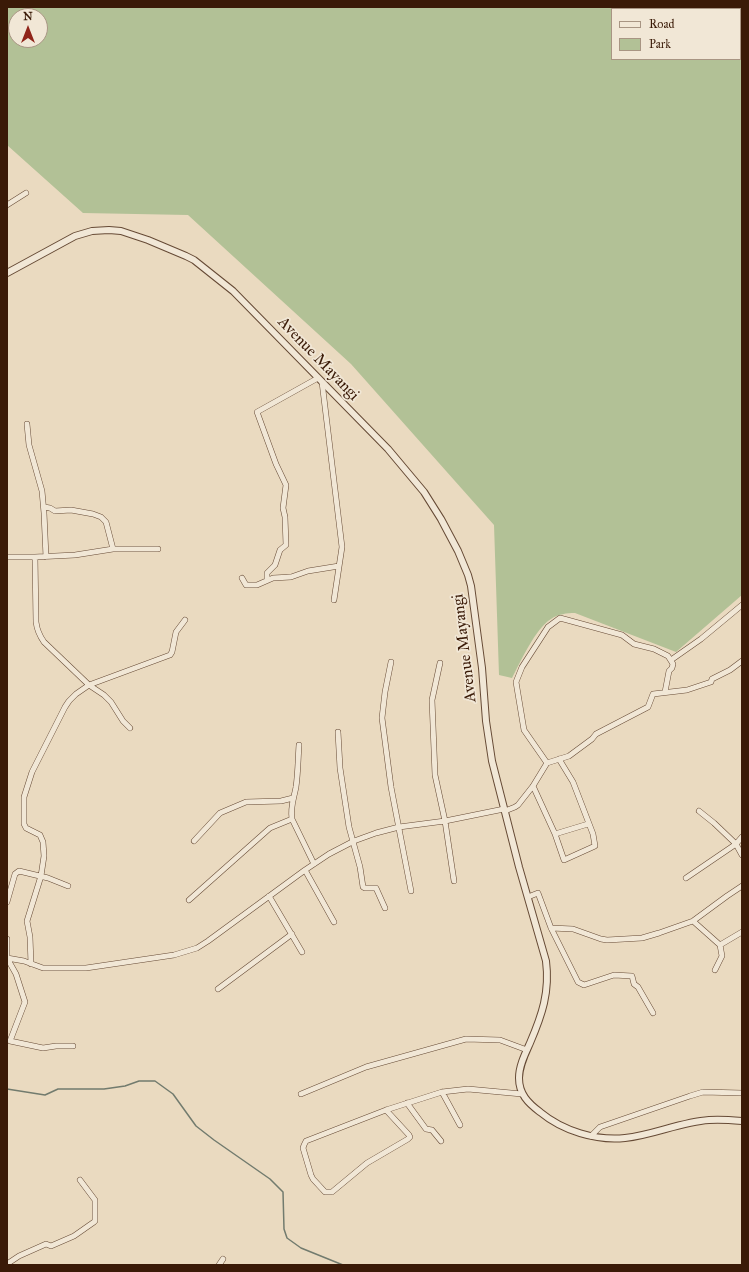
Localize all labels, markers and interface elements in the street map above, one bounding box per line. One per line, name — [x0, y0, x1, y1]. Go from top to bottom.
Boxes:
north arrow — [8, 8, 48, 48]
legend — [611, 8, 741, 60]
text: N — [23, 10, 33, 23]
text: Road — [649, 17, 675, 31]
text: Park — [649, 37, 671, 51]
street label: Avenue Mayangi — [273, 313, 363, 405]
street label: Avenue Mayangi — [449, 593, 481, 703]

